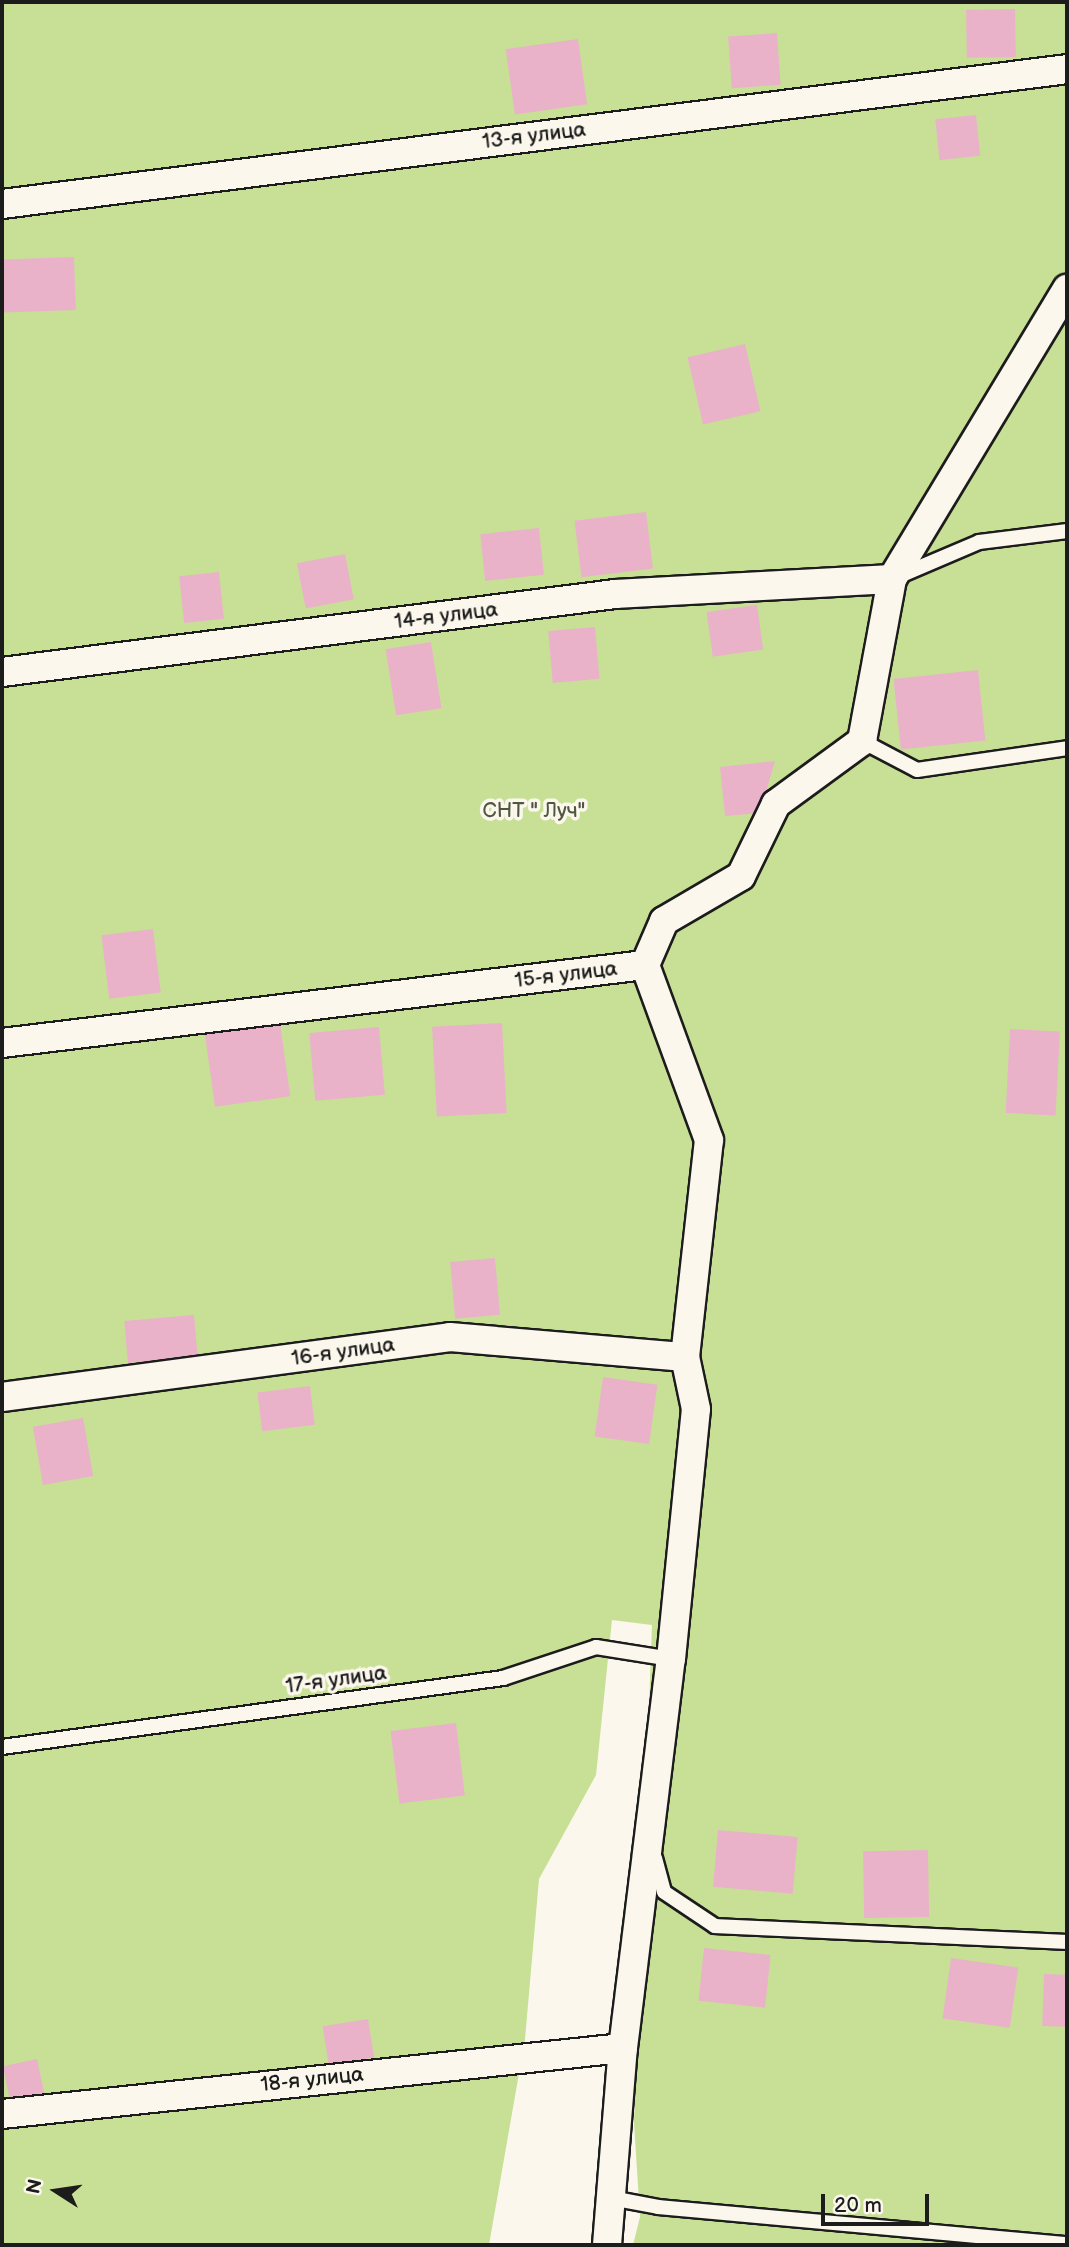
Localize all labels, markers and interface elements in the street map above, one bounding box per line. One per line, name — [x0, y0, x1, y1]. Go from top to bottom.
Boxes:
street label: 13-я улица — [481, 117, 587, 155]
street label: 14-я улица — [393, 597, 499, 635]
park label: СНТ " Луч" — [483, 798, 585, 824]
street label: 15-я улица — [513, 956, 619, 994]
street label: 16-я улица — [290, 1332, 396, 1372]
street label: 17-я улица — [284, 1660, 388, 1700]
street label: 18-я улица — [259, 2062, 365, 2098]
north arrow — [21, 2156, 91, 2226]
text: N — [22, 2177, 48, 2196]
scale bar — [824, 2180, 932, 2224]
text: 20 m — [834, 2193, 882, 2218]

